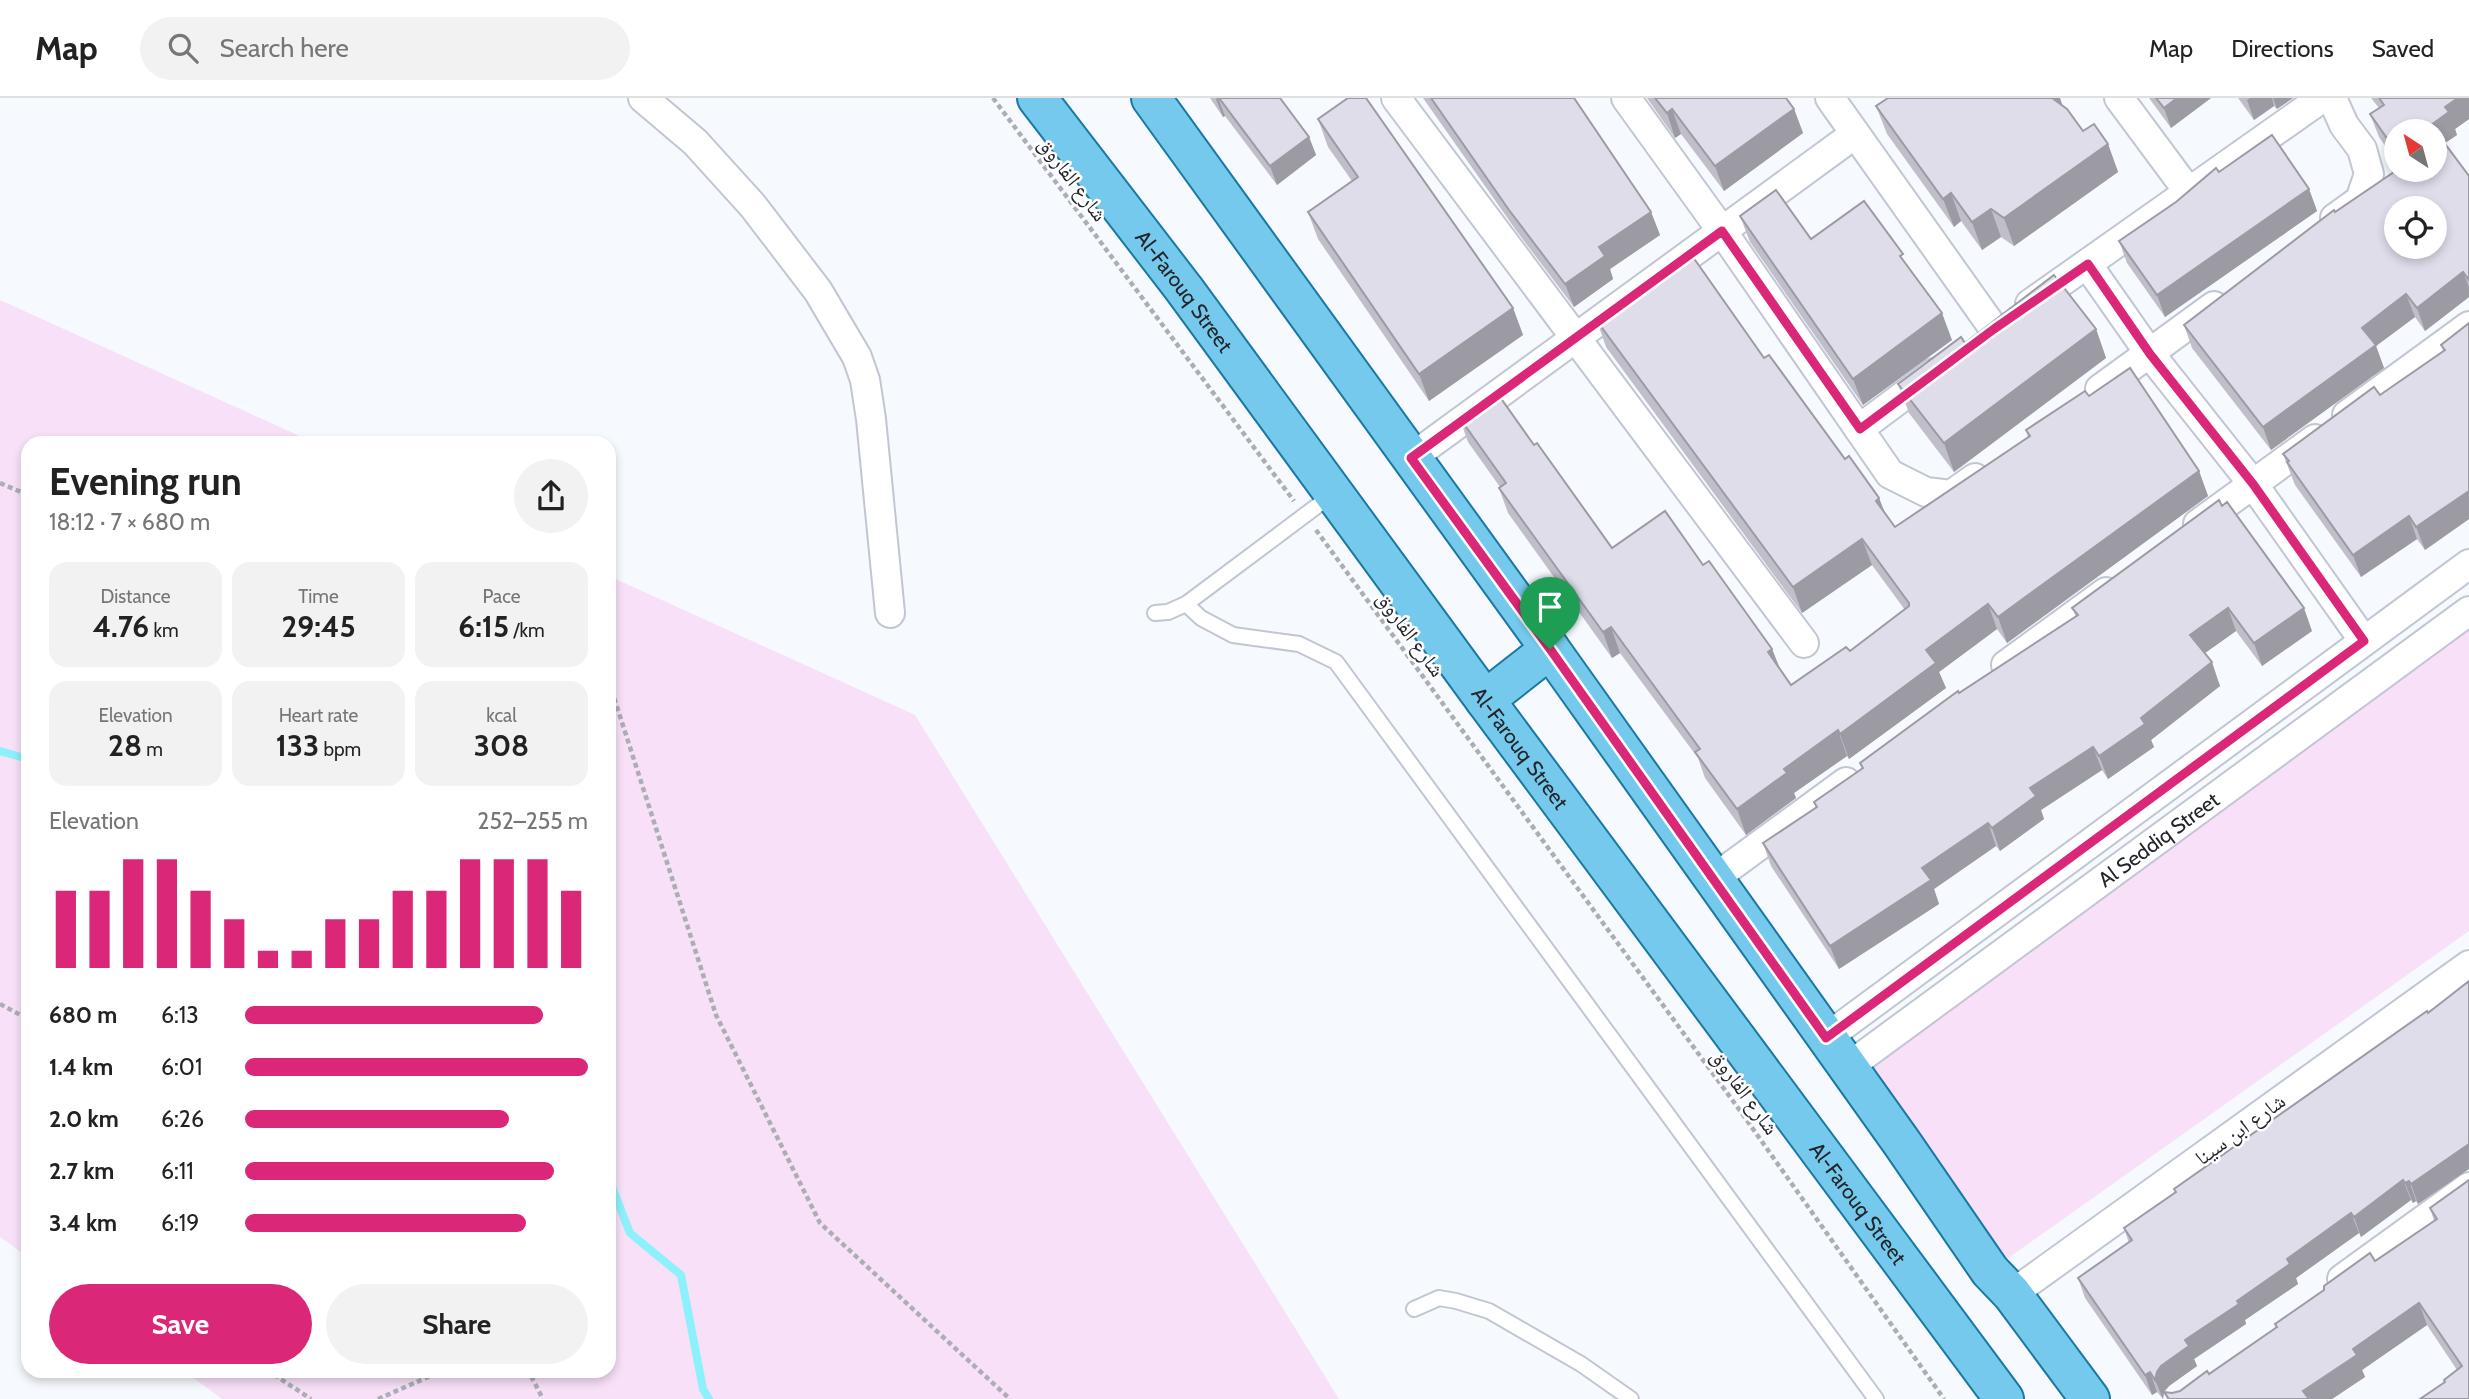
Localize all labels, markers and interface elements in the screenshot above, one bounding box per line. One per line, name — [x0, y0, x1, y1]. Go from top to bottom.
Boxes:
search box — [140, 17, 630, 80]
text: Map — [35, 28, 98, 68]
icon: search — [164, 29, 202, 67]
text: Search here — [220, 32, 349, 64]
text: Map — [2149, 34, 2193, 63]
text: Directions — [2231, 34, 2334, 63]
text: Saved — [2372, 34, 2434, 63]
north arrow — [2384, 119, 2446, 182]
map controls — [2384, 119, 2447, 259]
street label: شارع الفاروق — [1032, 132, 1113, 227]
button: locate — [2384, 196, 2447, 259]
street label: Al-Farouq Street — [1131, 225, 1238, 357]
text: Evening run — [49, 458, 242, 505]
button: share — [514, 459, 588, 533]
text: 18:12 · 7 × 680 m — [49, 508, 210, 536]
pin — [1520, 577, 1580, 649]
text: Distance — [101, 585, 170, 608]
text: Time — [298, 585, 339, 608]
text: Pace — [483, 585, 520, 608]
street label: شارع الفاروق — [1371, 587, 1450, 682]
icon: arrive — [1531, 588, 1569, 626]
text: 4.76 — [92, 608, 149, 645]
text: 29:45 — [281, 608, 356, 645]
text: 6:15 — [458, 608, 509, 645]
text: km — [149, 619, 179, 642]
text: /km — [509, 619, 545, 642]
street label: Al-Farouq Street — [1467, 682, 1574, 814]
text: Elevation — [98, 704, 173, 727]
text: Heart rate — [279, 704, 358, 727]
text: kcal — [486, 704, 517, 727]
text: 28 — [108, 727, 142, 764]
text: 133 — [276, 727, 319, 764]
text: 308 — [474, 727, 529, 764]
text: m — [142, 738, 163, 761]
text: bpm — [319, 738, 361, 761]
street label: Al Seddiq Street — [2093, 787, 2224, 892]
text: Elevation — [49, 807, 139, 835]
text: 252–255 m — [477, 807, 588, 835]
text: 680 m — [49, 1001, 117, 1029]
text: 6:13 — [161, 1001, 199, 1029]
street label: شارع الفاروق — [1705, 1045, 1784, 1140]
text: 1.4 km — [49, 1053, 113, 1081]
text: 6:01 — [161, 1053, 202, 1081]
street label: شارع ابن سينا — [2190, 1088, 2291, 1171]
text: 2.0 km — [49, 1105, 119, 1133]
text: 6:26 — [161, 1105, 204, 1133]
street label: Al-Farouq Street — [1805, 1137, 1912, 1269]
text: 2.7 km — [49, 1157, 114, 1185]
text: 6:11 — [161, 1157, 194, 1185]
text: 3.4 km — [49, 1209, 117, 1237]
text: 6:19 — [161, 1209, 199, 1237]
button: Save — [49, 1284, 312, 1364]
button: Share — [326, 1284, 588, 1364]

